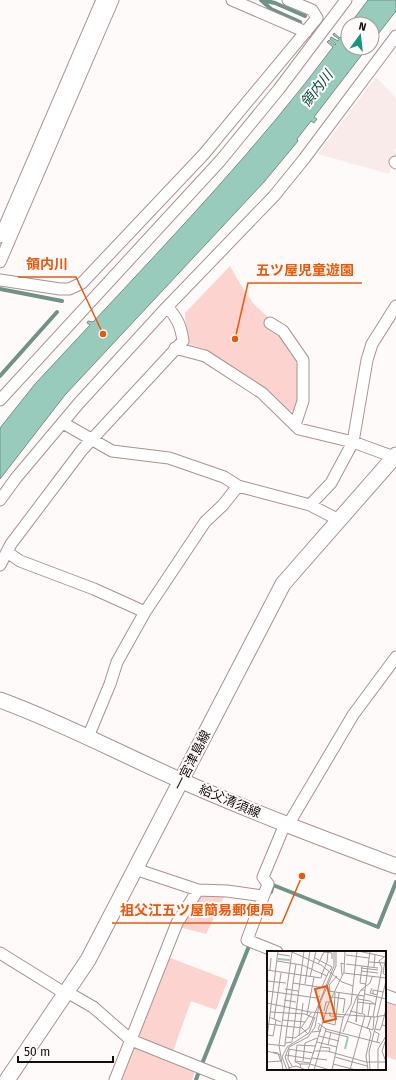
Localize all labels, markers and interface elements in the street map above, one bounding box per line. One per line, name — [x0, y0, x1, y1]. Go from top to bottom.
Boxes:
north arrow — [340, 16, 380, 56]
text: N — [357, 20, 368, 34]
water label: 領内川 — [297, 66, 338, 111]
callout: 領内川 — [18, 251, 76, 277]
text: 領内川 — [26, 256, 68, 273]
callout: 五ツ屋児童遊園 — [248, 257, 362, 283]
text: 五ツ屋児童遊園 — [256, 262, 354, 279]
street label: 一宮津島線 — [171, 728, 213, 792]
street label: 給父清須線 — [197, 781, 263, 821]
callout: 祖父江五ツ屋簡易郵便局 — [112, 897, 282, 923]
text: 祖父江五ツ屋簡易郵便局 — [120, 902, 274, 919]
inset map — [267, 951, 386, 1070]
scale bar — [18, 1038, 113, 1064]
text: 50 m — [24, 1045, 50, 1059]

